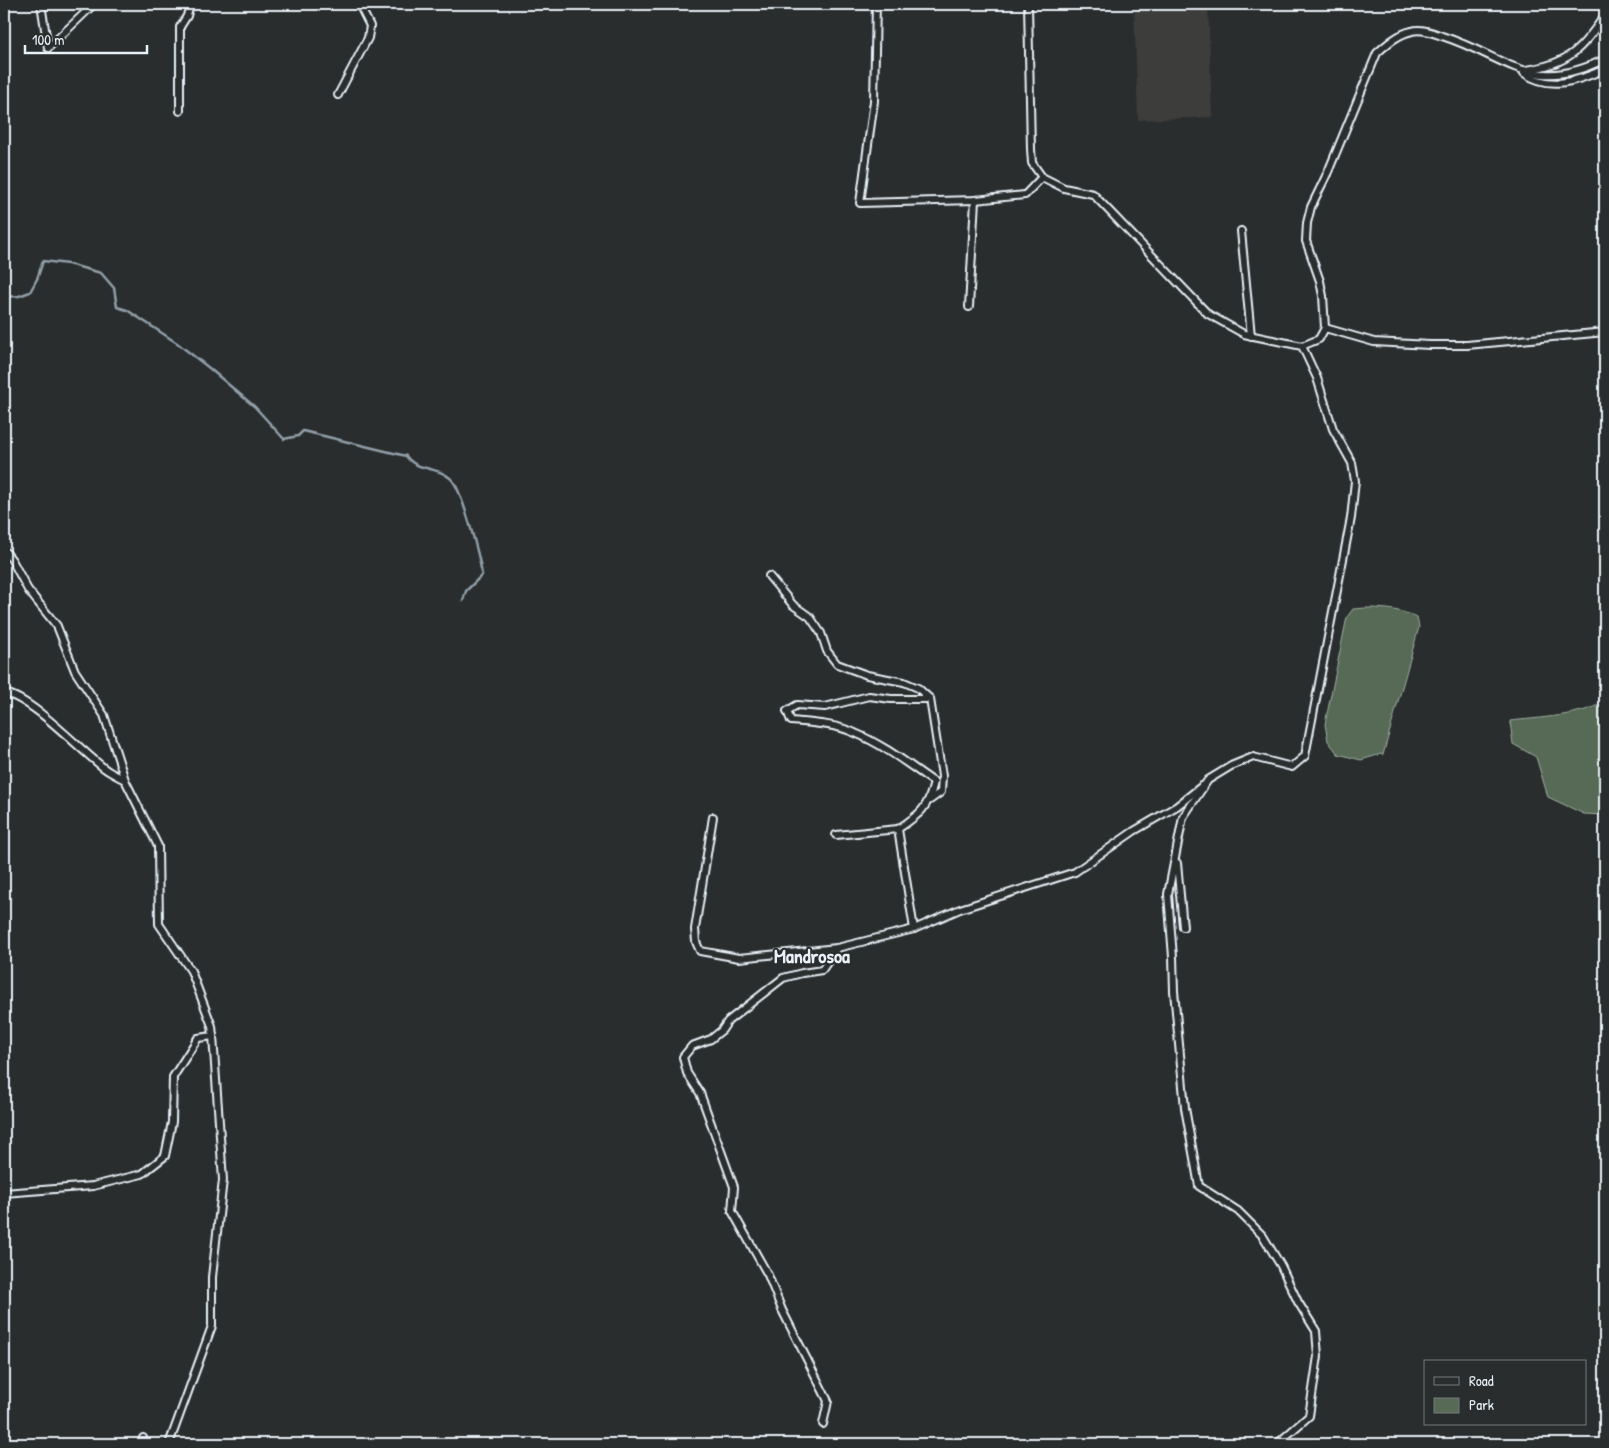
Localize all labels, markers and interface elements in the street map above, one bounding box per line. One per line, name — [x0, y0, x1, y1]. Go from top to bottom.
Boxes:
scale bar — [25, 22, 148, 54]
text: 100 m — [32, 29, 65, 50]
district label: Mandrosoa — [774, 942, 850, 969]
legend — [1424, 1360, 1586, 1426]
text: Road — [1469, 1370, 1494, 1391]
text: Park — [1469, 1394, 1494, 1415]

